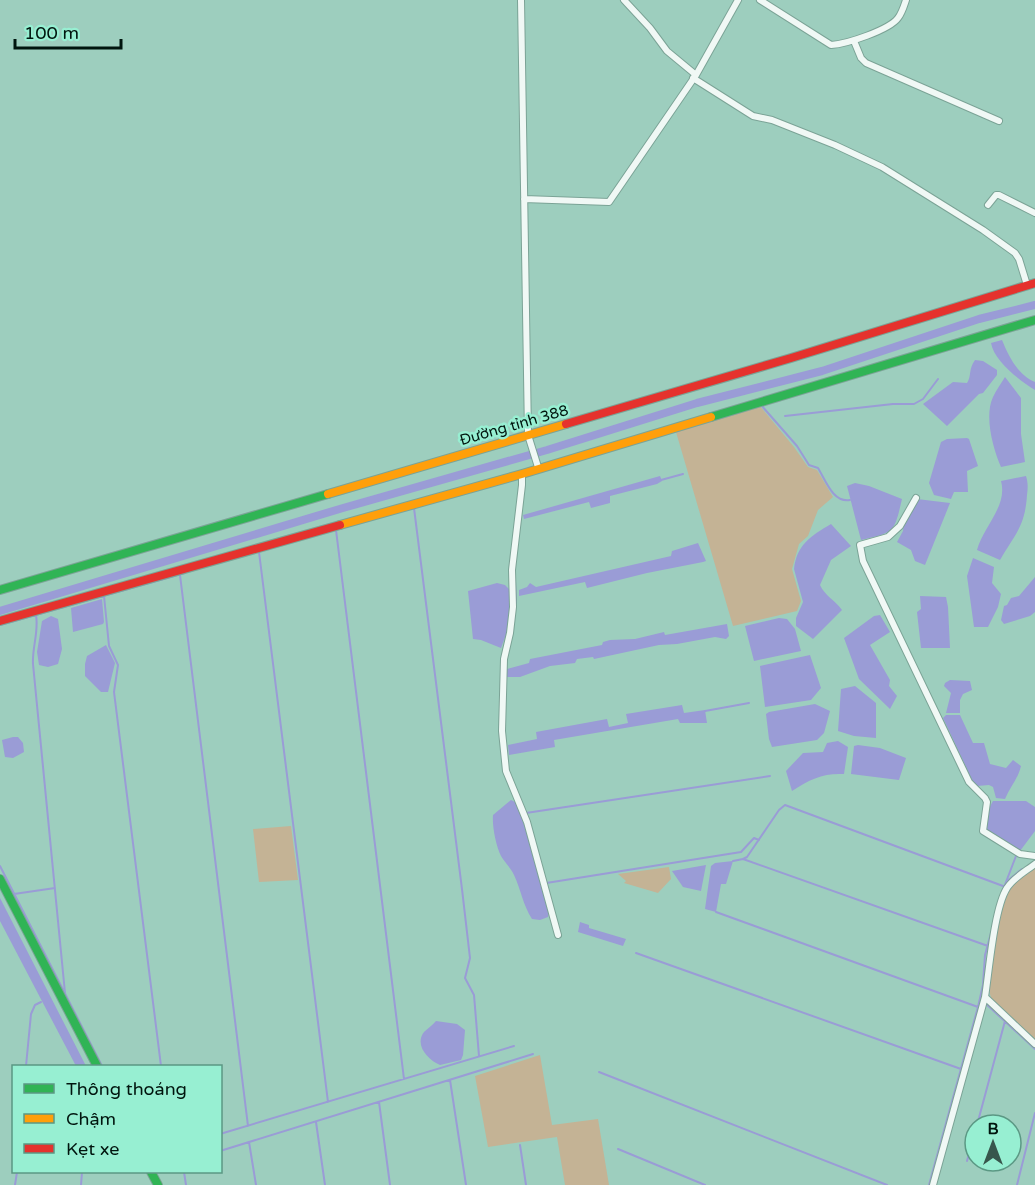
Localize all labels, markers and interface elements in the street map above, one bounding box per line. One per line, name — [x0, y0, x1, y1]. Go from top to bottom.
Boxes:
scale bar — [15, 12, 122, 50]
text: 100 m — [24, 22, 79, 44]
street label: Đường tỉnh 388 — [458, 401, 570, 449]
legend — [12, 1065, 222, 1173]
text: Thông thoáng — [66, 1078, 187, 1100]
text: Chậm — [66, 1108, 116, 1130]
north arrow — [963, 1113, 1023, 1173]
text: B — [987, 1119, 999, 1139]
text: Kẹt xe — [66, 1138, 120, 1160]

